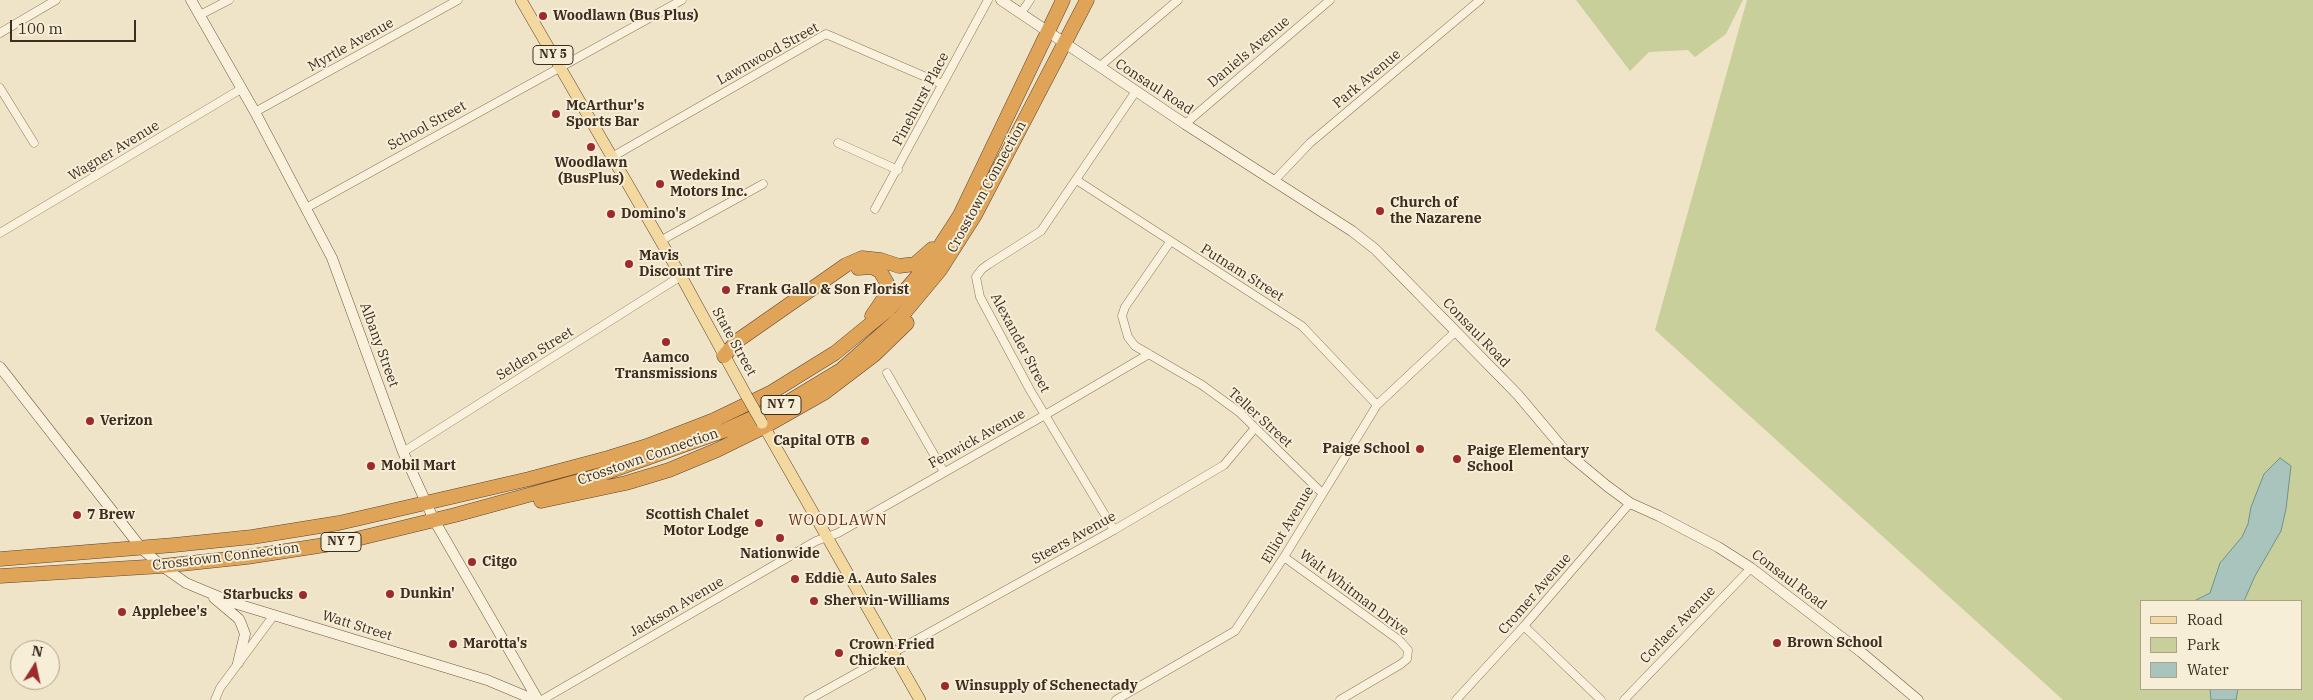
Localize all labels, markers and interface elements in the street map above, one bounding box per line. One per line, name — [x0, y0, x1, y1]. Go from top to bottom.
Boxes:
place label: Woodlawn (Bus Plus) — [553, 8, 698, 24]
scale bar — [12, 10, 139, 42]
marker: Woodlawn (Bus Plus) — [537, 10, 549, 22]
street label: Daniels Avenue — [1205, 13, 1293, 91]
street label: Myrtle Avenue — [305, 15, 397, 75]
text: 100 m — [18, 19, 63, 38]
street label: Lawnwood Street — [714, 19, 822, 89]
road number: NY 5 — [533, 46, 573, 64]
street label: Park Avenue — [1330, 46, 1404, 112]
street label: Pinehurst Place — [889, 49, 953, 149]
street label: Consaul Road — [1112, 56, 1196, 118]
street label: School Street — [385, 98, 469, 154]
place label: McArthur's Sports Bar — [566, 98, 644, 130]
marker: McArthur's Sports Bar — [550, 108, 562, 120]
street label: Wagner Avenue — [66, 117, 162, 185]
street label: Crosstown Connection — [944, 118, 1030, 256]
marker: Woodlawn (BusPlus) — [585, 141, 597, 153]
place label: Woodlawn (BusPlus) — [555, 155, 627, 188]
place label: Wedekind Motors Inc. — [670, 168, 747, 200]
marker: Wedekind Motors Inc. — [654, 178, 666, 190]
place label: Church of the Nazarene — [1390, 195, 1482, 228]
marker: Church of the Nazarene — [1374, 205, 1386, 217]
place label: Domino's — [621, 206, 686, 222]
marker: Domino's — [605, 208, 617, 220]
street label: Putnam Street — [1197, 241, 1287, 305]
place label: Mavis Discount Tire — [639, 248, 733, 280]
marker: Mavis Discount Tire — [623, 258, 635, 270]
place label: Frank Gallo & Son Florist — [736, 282, 909, 298]
marker: Frank Gallo & Son Florist — [720, 284, 732, 296]
street label: Alexander Street — [987, 290, 1053, 396]
street label: Consaul Road — [1439, 295, 1513, 371]
street label: Albany Street — [356, 300, 402, 390]
street label: State Street — [708, 305, 760, 379]
street label: Selden Street — [493, 324, 577, 384]
marker: Aamco Transmissions — [660, 336, 672, 348]
place label: Aamco Transmissions — [615, 350, 717, 382]
street label: Teller Street — [1224, 385, 1296, 451]
road number: NY 7 — [761, 396, 801, 414]
street label: Fenwick Avenue — [926, 406, 1028, 472]
place label: Verizon — [100, 413, 153, 429]
marker: Verizon — [84, 415, 96, 427]
street label: Crosstown Connection — [575, 425, 721, 489]
place label: Capital OTB — [773, 433, 855, 449]
marker: Capital OTB — [859, 435, 871, 447]
place label: Paige School — [1323, 441, 1410, 457]
marker: Paige School — [1414, 443, 1426, 455]
place label: Paige Elementary School — [1467, 443, 1589, 476]
marker: Paige Elementary School — [1451, 453, 1463, 465]
place label: Mobil Mart — [381, 458, 456, 474]
marker: Mobil Mart — [365, 460, 377, 472]
street label: Elliot Avenue — [1258, 483, 1318, 567]
place label: 7 Brew — [87, 507, 135, 523]
place label: Scottish Chalet Motor Lodge — [646, 507, 749, 540]
street label: Steers Avenue — [1029, 508, 1119, 568]
marker: 7 Brew — [71, 509, 83, 521]
district label: WOODLAWN — [787, 512, 889, 530]
marker: Scottish Chalet Motor Lodge — [753, 517, 765, 529]
road number: NY 7 — [321, 532, 361, 552]
marker: Nationwide — [774, 532, 786, 544]
street label: Crosstown Connection — [152, 540, 300, 574]
place label: Nationwide — [740, 546, 820, 562]
street label: Walt Whitman Drive — [1296, 546, 1412, 640]
street label: Consaul Road — [1748, 546, 1830, 614]
street label: Cromer Avenue — [1495, 550, 1575, 638]
place label: Citgo — [482, 554, 517, 570]
marker: Citgo — [466, 556, 478, 568]
place label: Eddie A. Auto Sales — [805, 571, 937, 587]
street label: Jackson Avenue — [627, 573, 727, 641]
marker: Eddie A. Auto Sales — [789, 573, 801, 585]
street label: Corlaer Avenue — [1637, 583, 1719, 667]
place label: Dunkin' — [400, 586, 455, 602]
place label: Starbucks — [223, 587, 293, 603]
marker: Dunkin' — [384, 588, 396, 600]
marker: Starbucks — [297, 589, 309, 601]
place label: Sherwin-Williams — [824, 593, 950, 609]
marker: Sherwin-Williams — [808, 595, 820, 607]
legend — [2140, 600, 2303, 690]
place label: Applebee's — [132, 604, 207, 620]
marker: Applebee's — [116, 606, 128, 618]
street label: Watt Street — [320, 607, 394, 645]
text: Road — [2187, 610, 2223, 629]
place label: Brown School — [1787, 635, 1883, 651]
text: Park — [2187, 635, 2220, 654]
place label: Marotta's — [463, 636, 527, 652]
place label: Crown Fried Chicken — [849, 637, 935, 670]
marker: Brown School — [1771, 637, 1783, 649]
marker: Marotta's — [447, 638, 459, 650]
north arrow — [10, 640, 60, 690]
text: N — [30, 641, 44, 661]
marker: Crown Fried Chicken — [833, 647, 845, 659]
text: Water — [2187, 660, 2229, 679]
place label: Winsupply of Schenectady — [955, 678, 1138, 694]
marker: Winsupply of Schenectady — [939, 680, 951, 692]

